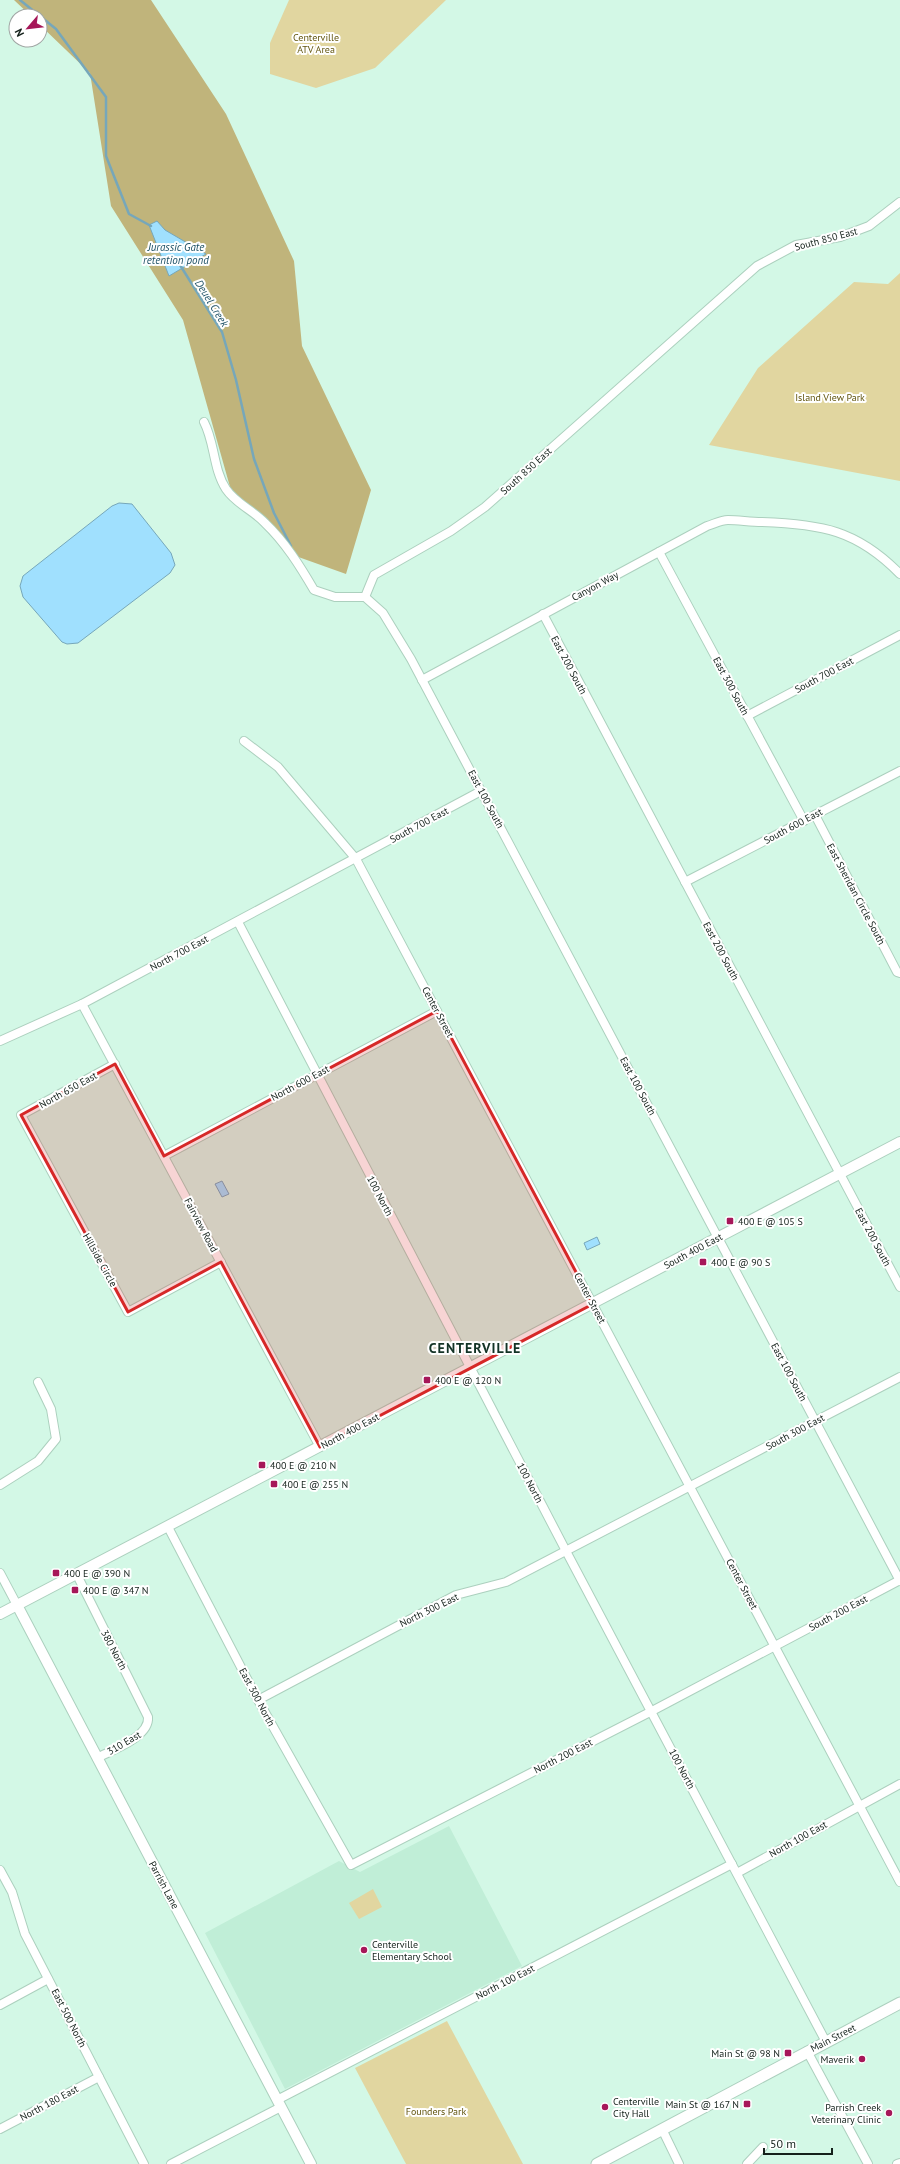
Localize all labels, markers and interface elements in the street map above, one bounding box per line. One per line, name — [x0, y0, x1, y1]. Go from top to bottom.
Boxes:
north arrow — [8, 8, 48, 48]
text: N — [11, 26, 27, 39]
park label: Centerville ATV Area — [293, 31, 339, 56]
street label: South 850 East — [793, 224, 859, 254]
water label: Jurassic Gate retention pond — [143, 240, 209, 267]
water label: Deuel Creek — [192, 277, 233, 330]
park label: Island View Park — [795, 391, 865, 404]
street label: South 850 East — [498, 444, 555, 497]
street label: Canyon Way — [569, 568, 621, 604]
street label: East 200 South — [548, 633, 590, 697]
street label: East 300 South — [710, 654, 752, 718]
street label: South 700 East — [792, 654, 856, 696]
street label: East 100 South — [465, 767, 507, 831]
street label: South 700 East — [387, 804, 451, 846]
street label: South 600 East — [761, 805, 825, 847]
street label: East Sheridan Circle South — [824, 841, 888, 947]
street label: East 200 South — [700, 919, 742, 983]
street label: North 700 East — [148, 932, 211, 974]
street label: Center Street — [419, 984, 457, 1040]
street label: East 100 South — [617, 1054, 659, 1118]
street label: North 600 East — [269, 1062, 332, 1104]
street label: North 650 East — [37, 1068, 100, 1111]
street label: 100 North — [364, 1174, 396, 1218]
street label: Fairview Road — [181, 1196, 221, 1254]
street label: East 200 South — [852, 1205, 894, 1269]
place label: 400 E @ 105 S — [738, 1215, 803, 1228]
marker: 400 E @ 105 S — [725, 1216, 735, 1226]
street label: South 400 East — [661, 1230, 725, 1272]
street label: Hillside Circle — [80, 1231, 120, 1289]
place label: 400 E @ 90 S — [711, 1256, 770, 1269]
marker: 400 E @ 90 S — [698, 1257, 708, 1267]
street label: Center Street — [571, 1270, 609, 1326]
district label: CENTERVILLE — [429, 1339, 521, 1357]
street label: East 100 South — [768, 1340, 810, 1404]
place label: 400 E @ 120 N — [435, 1374, 501, 1387]
marker: 400 E @ 120 N — [422, 1375, 432, 1385]
street label: North 400 East — [319, 1410, 382, 1452]
street label: South 300 East — [763, 1411, 827, 1453]
place label: 400 E @ 210 N — [270, 1459, 336, 1472]
marker: 400 E @ 210 N — [257, 1460, 267, 1470]
street label: 100 North — [514, 1461, 546, 1505]
place label: 400 E @ 255 N — [282, 1478, 348, 1491]
marker: 400 E @ 255 N — [269, 1479, 279, 1489]
street label: Center Street — [723, 1556, 761, 1612]
place label: 400 E @ 390 N — [64, 1567, 130, 1580]
marker: 400 E @ 390 N — [51, 1568, 61, 1578]
place label: 400 E @ 347 N — [83, 1584, 149, 1597]
marker: 400 E @ 347 N — [70, 1585, 80, 1595]
street label: North 300 East — [397, 1590, 461, 1630]
street label: South 200 East — [806, 1592, 870, 1634]
street label: 380 North — [98, 1628, 130, 1672]
street label: East 300 North — [236, 1666, 278, 1728]
street label: 310 East — [105, 1728, 144, 1758]
street label: North 200 East — [531, 1735, 595, 1776]
street label: 100 North — [666, 1747, 698, 1791]
street label: North 100 East — [767, 1817, 830, 1860]
street label: Parrish Lane — [146, 1859, 182, 1911]
place label: Centerville Elementary School — [372, 1938, 452, 1963]
marker: Centerville Elementary School — [359, 1945, 369, 1955]
street label: North 100 East — [473, 1961, 537, 2002]
street label: East 500 North — [49, 1986, 89, 2050]
street label: Main Street — [808, 2021, 858, 2055]
place label: Main St @ 98 N — [711, 2047, 780, 2060]
marker: Main St @ 98 N — [783, 2048, 793, 2058]
place label: Maverik — [820, 2053, 854, 2066]
marker: Maverik — [857, 2054, 867, 2064]
street label: North 180 East — [18, 2082, 81, 2124]
place label: Centerville City Hall — [613, 2095, 659, 2120]
place label: Main St @ 167 N — [665, 2098, 739, 2111]
marker: Main St @ 167 N — [742, 2099, 752, 2109]
place label: Parrish Creek Veterinary Clinic — [811, 2101, 881, 2126]
marker: Centerville City Hall — [600, 2102, 610, 2112]
park label: Founders Park — [406, 2105, 466, 2118]
marker: Parrish Creek Veterinary Clinic — [884, 2108, 894, 2118]
scale bar — [764, 2130, 832, 2156]
text: 50 m — [770, 2136, 796, 2151]

